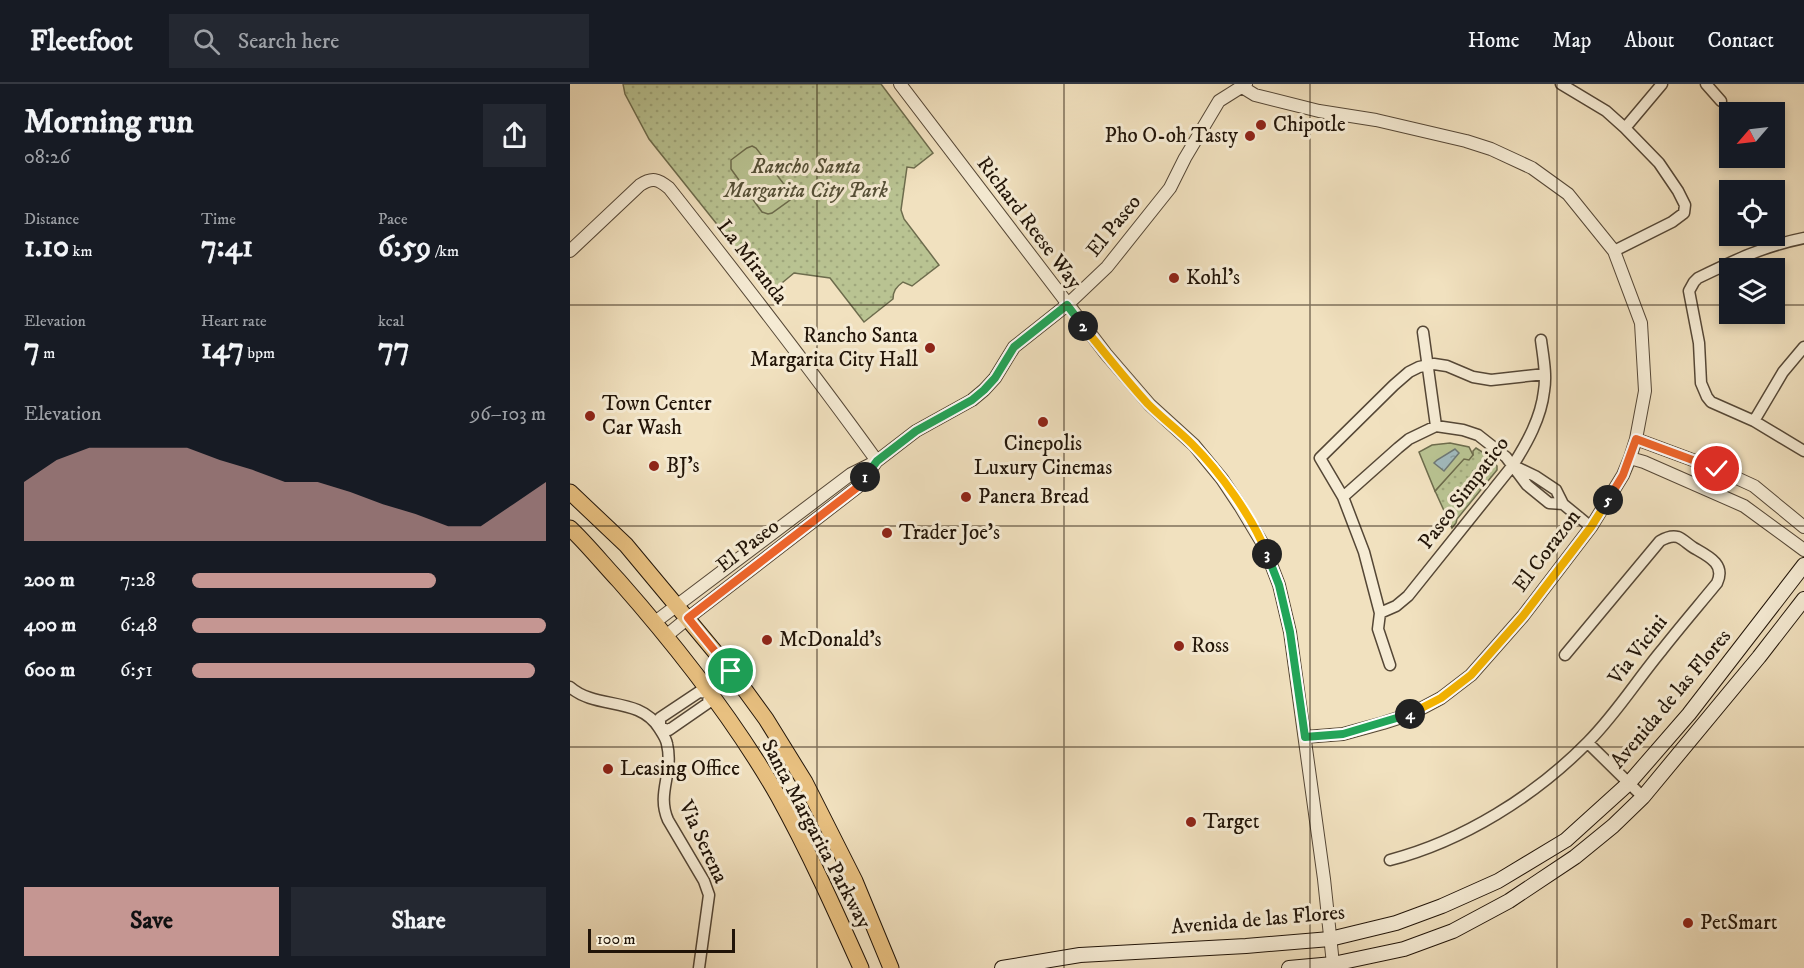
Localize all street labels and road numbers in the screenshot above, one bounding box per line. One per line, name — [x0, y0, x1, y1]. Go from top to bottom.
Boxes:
street label: Richard Reese Way — [971, 152, 1088, 295]
street label: El Paseo — [1081, 190, 1147, 262]
street label: La Miranda — [711, 215, 793, 310]
street label: Paseo Simpatico — [1413, 431, 1515, 555]
street label: El Corazon — [1507, 504, 1587, 597]
street label: El Paseo — [711, 513, 785, 579]
street label: Via Vicini — [1602, 610, 1673, 691]
street label: Avenida de las Flores — [1605, 624, 1737, 774]
street label: Santa Margarita Parkway — [755, 735, 877, 934]
street label: Via Serena — [672, 796, 733, 887]
street label: Avenida de las Flores — [1170, 899, 1346, 941]

